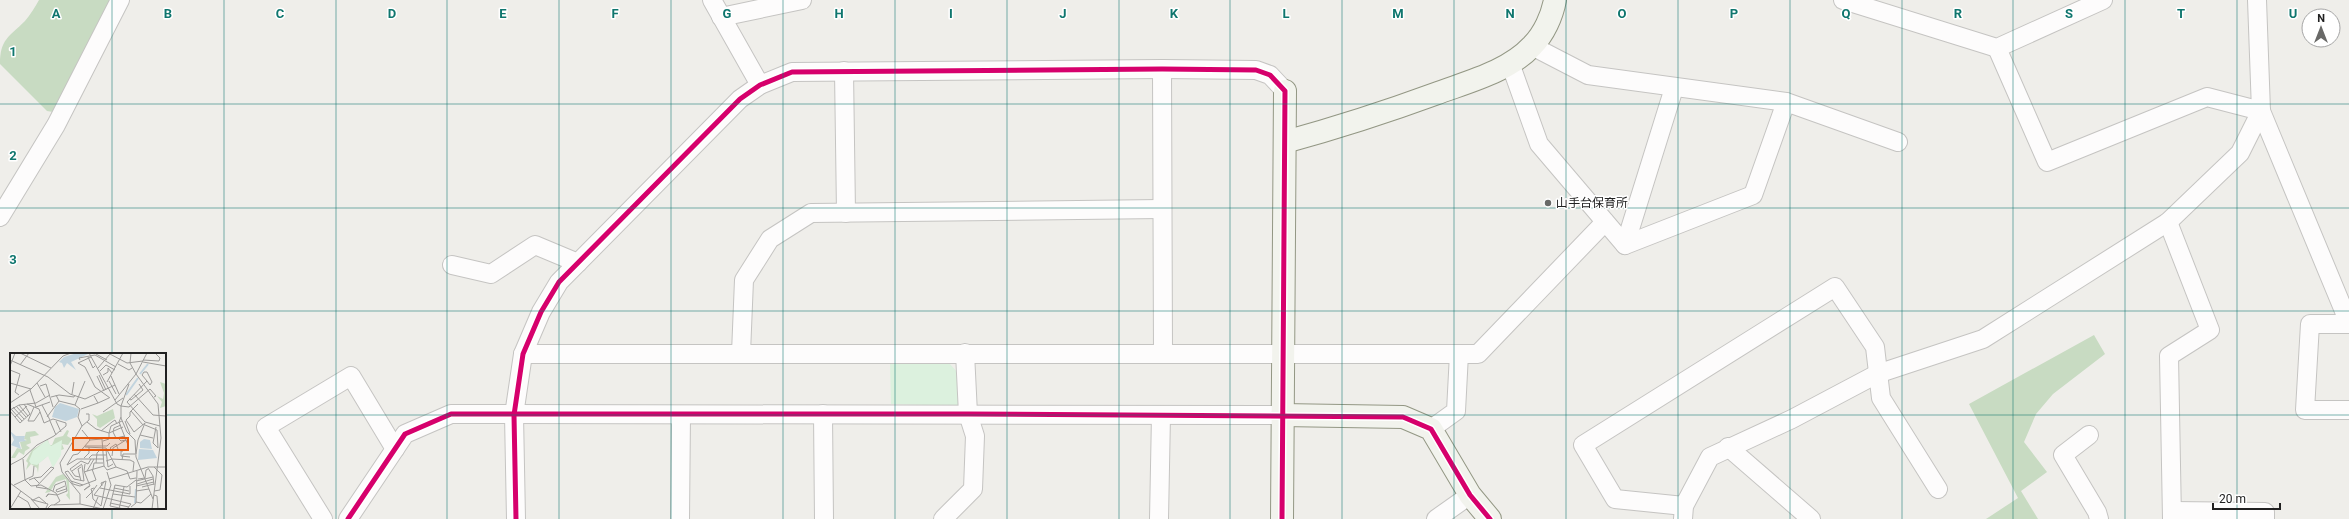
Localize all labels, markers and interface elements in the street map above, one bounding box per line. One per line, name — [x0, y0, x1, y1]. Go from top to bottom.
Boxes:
text: A — [52, 6, 61, 21]
text: B — [164, 6, 172, 21]
text: C — [276, 6, 285, 21]
text: D — [388, 6, 396, 21]
text: E — [499, 6, 507, 21]
text: F — [611, 6, 619, 21]
text: G — [723, 6, 732, 21]
text: H — [834, 6, 844, 21]
text: I — [949, 6, 953, 21]
text: J — [1059, 6, 1067, 21]
text: K — [1170, 6, 1179, 21]
text: L — [1282, 6, 1290, 21]
text: M — [1392, 6, 1404, 21]
text: N — [1505, 6, 1515, 21]
text: O — [1618, 6, 1627, 21]
text: P — [1730, 6, 1738, 21]
text: Q — [1842, 6, 1851, 21]
text: R — [1954, 6, 1963, 21]
text: S — [2065, 6, 2073, 21]
text: T — [2177, 6, 2185, 21]
text: U — [2289, 6, 2297, 21]
north arrow — [2301, 8, 2341, 48]
text: N — [2317, 12, 2325, 25]
text: 1 — [9, 44, 17, 59]
text: 2 — [9, 148, 17, 163]
place label: 山手台保育所 — [1556, 196, 1628, 210]
marker: 山手台保育所 — [1543, 198, 1553, 208]
text: 3 — [9, 252, 17, 267]
inset map — [10, 353, 166, 509]
scale bar — [2213, 485, 2280, 511]
text: 20 m — [2219, 492, 2246, 506]

